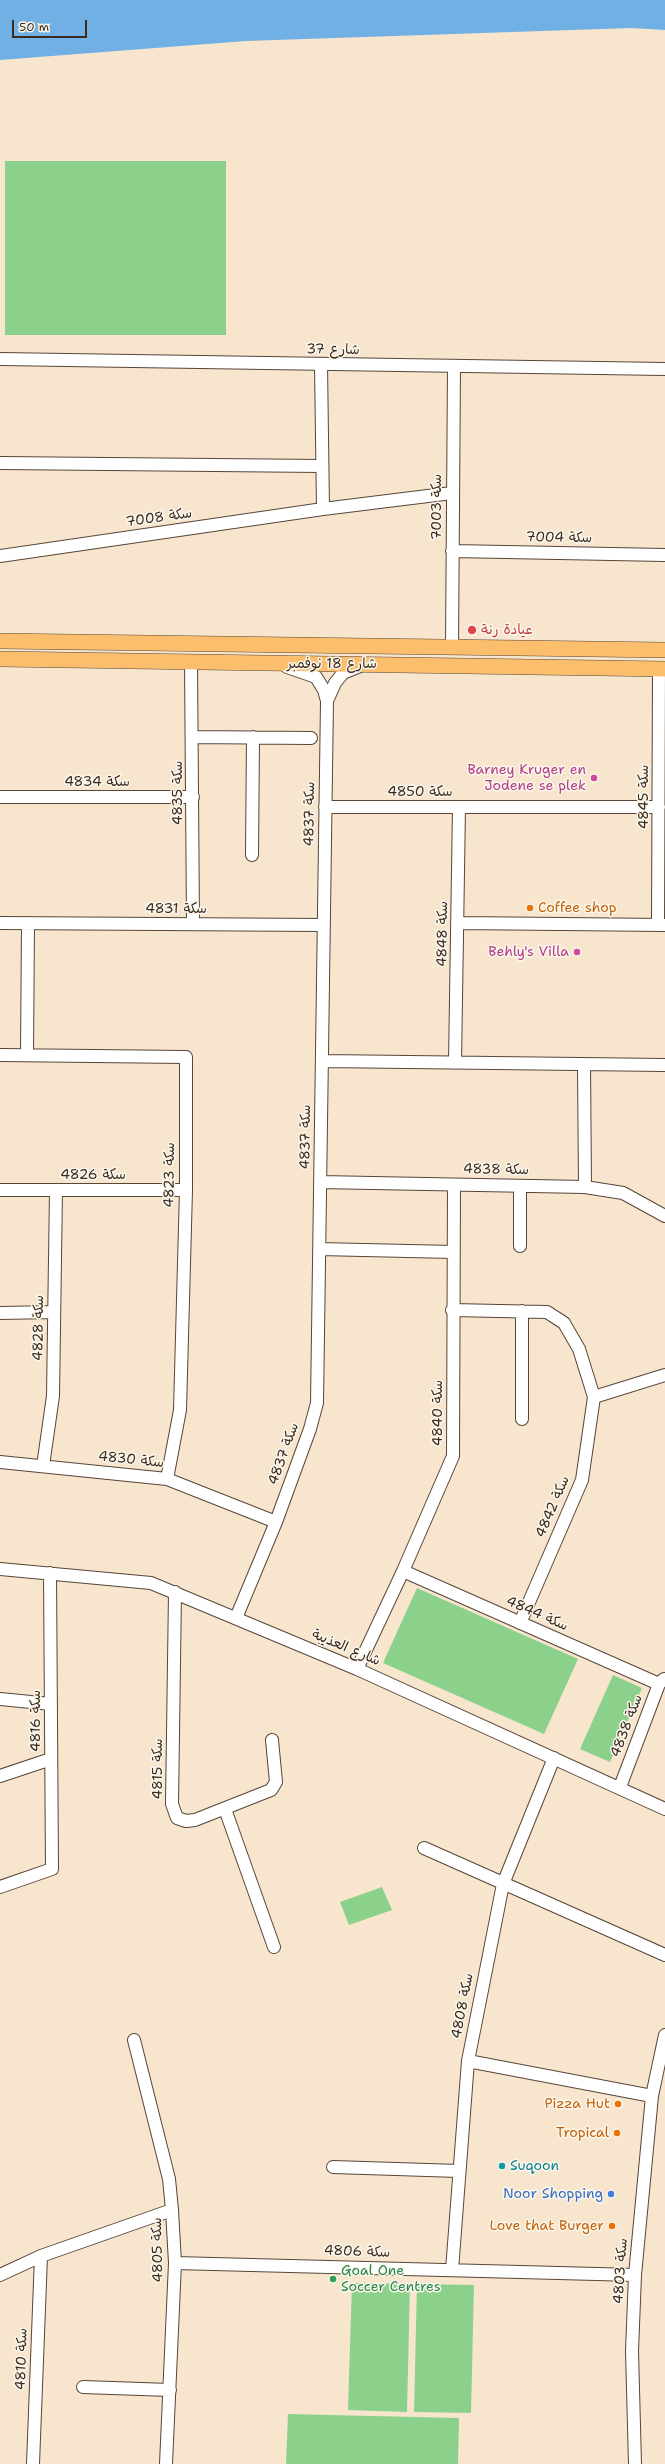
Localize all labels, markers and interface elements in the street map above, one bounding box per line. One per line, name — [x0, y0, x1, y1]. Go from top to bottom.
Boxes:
scale bar — [14, 12, 89, 38]
text: 50 m — [19, 19, 49, 35]
street label: شارع 37 — [306, 341, 360, 359]
street label: سكة 7003 — [429, 474, 445, 540]
street label: سكة 7008 — [125, 505, 193, 531]
street label: سكة 7004 — [526, 529, 592, 547]
place label: عيادة رنة — [481, 622, 533, 638]
marker: عيادة رنة — [466, 624, 478, 636]
street label: شارع 18 نوفمبر — [287, 656, 377, 672]
street label: سكة 4835 — [170, 761, 186, 825]
place label: Barney Kruger en Jodene se plek — [467, 762, 586, 794]
street label: سكة 4845 — [636, 765, 652, 829]
marker: Barney Kruger en Jodene se plek — [589, 773, 599, 783]
street label: سكة 4834 — [64, 774, 130, 790]
street label: سكة 4837 — [301, 781, 319, 847]
street label: سكة 4850 — [387, 784, 453, 800]
place label: Coffee shop — [538, 900, 617, 916]
street label: سكة 4831 — [145, 901, 207, 917]
street label: سكة 4848 — [434, 901, 452, 967]
marker: Coffee shop — [525, 903, 535, 913]
place label: Behly's Villa — [488, 944, 569, 960]
marker: Behly's Villa — [572, 947, 582, 957]
street label: سكة 4837 — [297, 1104, 315, 1170]
street label: سكة 4823 — [161, 1142, 179, 1208]
street label: سكة 4838 — [463, 1161, 529, 1179]
street label: سكة 4826 — [60, 1167, 126, 1183]
street label: سكة 4828 — [30, 1295, 48, 1361]
street label: سكة 4840 — [430, 1380, 446, 1446]
street label: سكة 4837 — [265, 1421, 303, 1487]
street label: سكة 4830 — [97, 1448, 165, 1472]
street label: سكة 4842 — [532, 1474, 574, 1540]
street label: سكة 4844 — [503, 1593, 571, 1635]
street label: شارع العذيبة — [309, 1626, 383, 1670]
street label: سكة 4816 — [28, 1690, 44, 1752]
street label: سكة 4838 — [607, 1692, 647, 1760]
street label: سكة 4815 — [150, 1738, 166, 1800]
street label: سكة 4808 — [448, 1972, 478, 2040]
place label: Pizza Hut — [545, 2096, 610, 2112]
marker: Pizza Hut — [613, 2099, 623, 2109]
place label: Tropical — [556, 2125, 609, 2141]
marker: Tropical — [612, 2128, 622, 2138]
place label: Suqoon — [510, 2158, 559, 2174]
marker: Suqoon — [497, 2161, 507, 2171]
place label: Noor Shopping — [503, 2186, 603, 2202]
marker: Noor Shopping — [606, 2189, 616, 2199]
street label: سكة 4805 — [149, 2217, 167, 2283]
place label: Love that Burger — [490, 2218, 604, 2234]
marker: Love that Burger — [607, 2221, 617, 2231]
street label: سكة 4803 — [610, 2238, 632, 2304]
street label: سكة 4806 — [324, 2242, 390, 2262]
place label: Goal One Soccer Centres — [341, 2263, 441, 2296]
marker: Goal One Soccer Centres — [328, 2274, 338, 2284]
street label: سكة 4810 — [13, 2328, 31, 2390]

